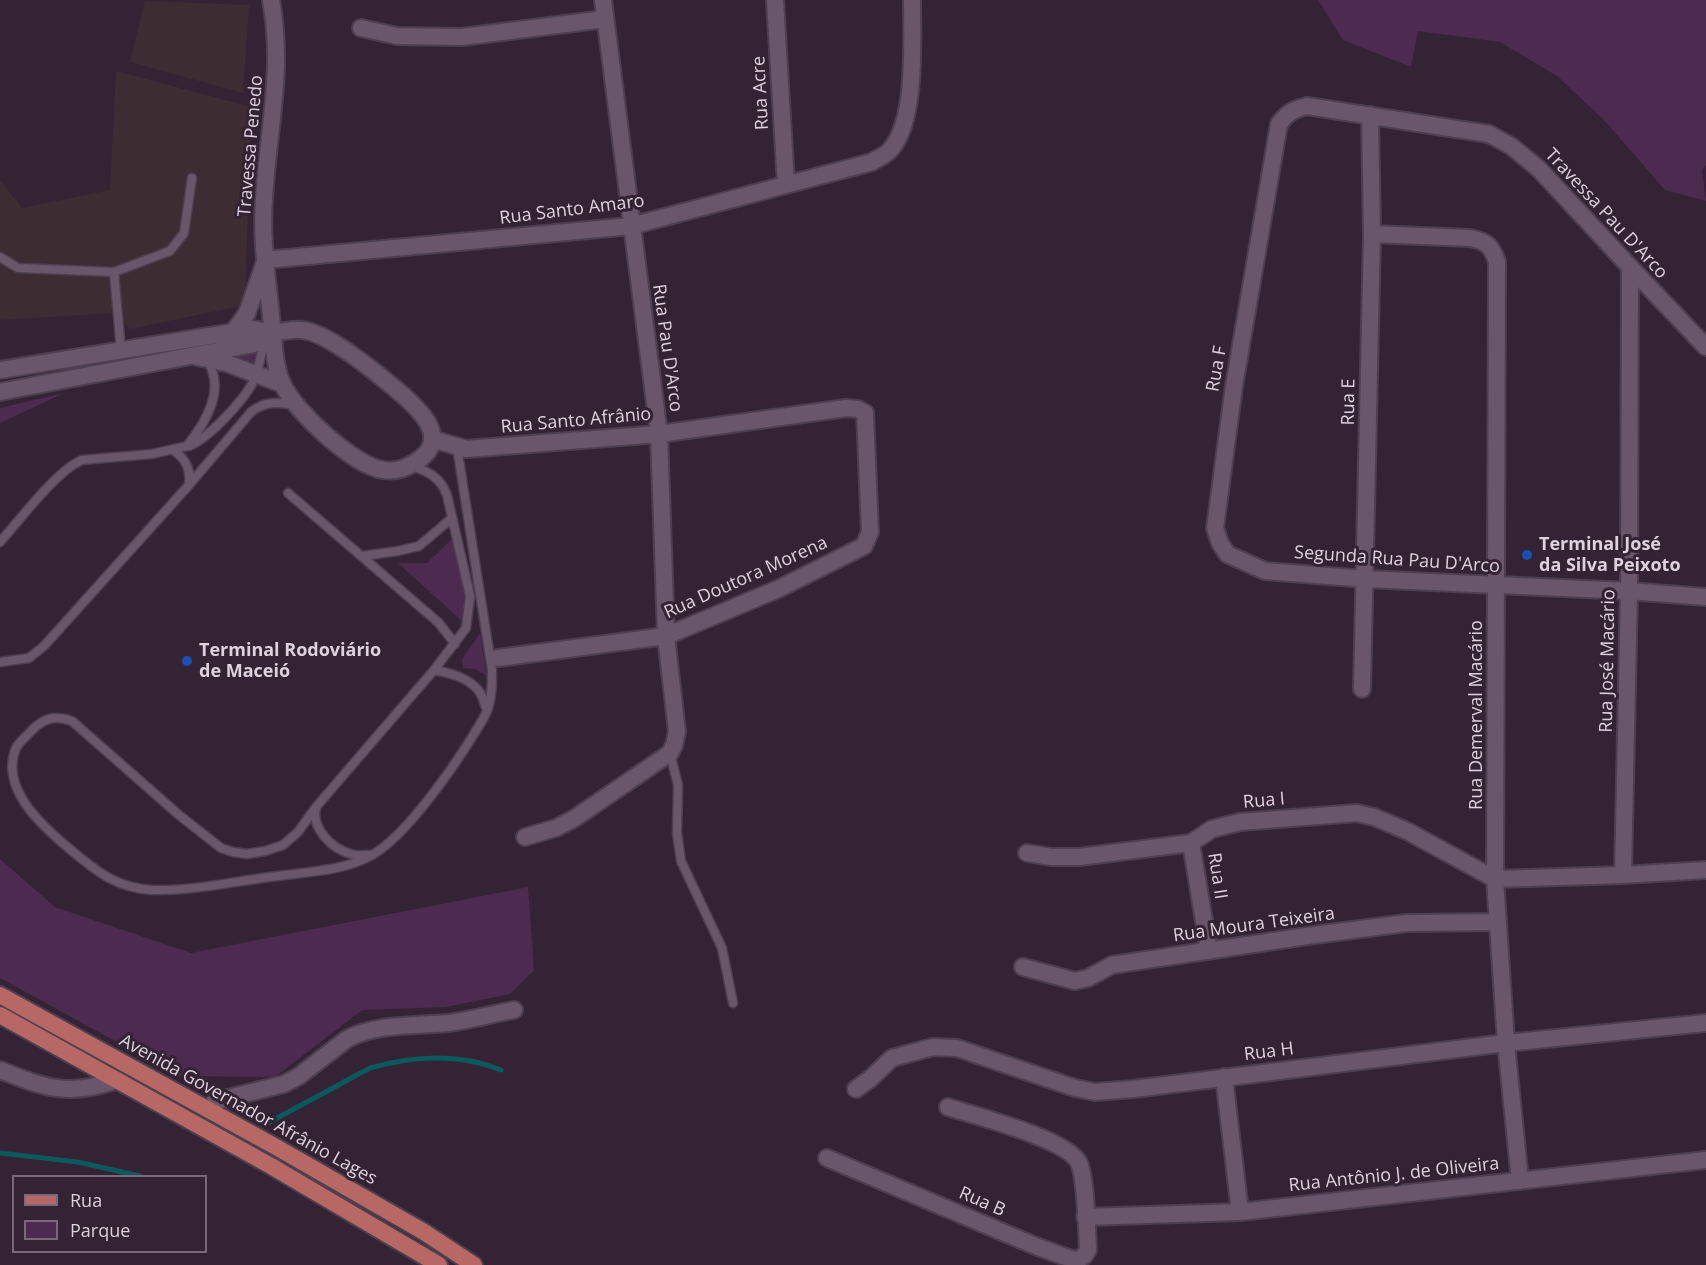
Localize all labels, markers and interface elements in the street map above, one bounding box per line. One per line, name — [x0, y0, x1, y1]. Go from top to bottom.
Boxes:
street label: Rua Acre — [748, 55, 774, 131]
street label: Travessa Penedo — [234, 74, 268, 218]
street label: Travessa Pau D'Arco — [1540, 144, 1672, 284]
street label: Rua Santo Amaro — [498, 190, 646, 230]
street label: Rua Pau D'Arco — [647, 283, 687, 413]
street label: Rua F — [1202, 344, 1232, 394]
street label: Rua E — [1338, 378, 1360, 426]
street label: Rua Santo Afrânio — [500, 404, 652, 438]
street label: Rua Doutora Morena — [661, 532, 831, 624]
place label: Terminal José da Silva Peixoto — [1539, 534, 1681, 576]
street label: Segunda Rua Pau D'Arco — [1293, 542, 1501, 578]
marker: Terminal José da Silva Peixoto — [1520, 548, 1534, 562]
street label: Rua José Macário — [1596, 589, 1620, 733]
street label: Rua Demerval Macário — [1466, 620, 1488, 810]
place label: Terminal Rodoviário de Maceió — [199, 640, 381, 682]
marker: Terminal Rodoviário de Maceió — [180, 654, 194, 668]
street label: Rua I — [1242, 788, 1286, 814]
street label: Rua II — [1203, 851, 1231, 901]
street label: Rua Moura Teixeira — [1172, 903, 1336, 947]
street label: Avenida Governador Afrânio Lages — [116, 1030, 380, 1190]
street label: Rua H — [1243, 1038, 1295, 1066]
street label: Rua Antônio J. de Oliveira — [1288, 1153, 1500, 1197]
legend — [12, 1175, 207, 1253]
street label: Rua B — [955, 1183, 1009, 1221]
text: Rua — [70, 1188, 102, 1212]
text: Parque — [70, 1218, 130, 1242]

